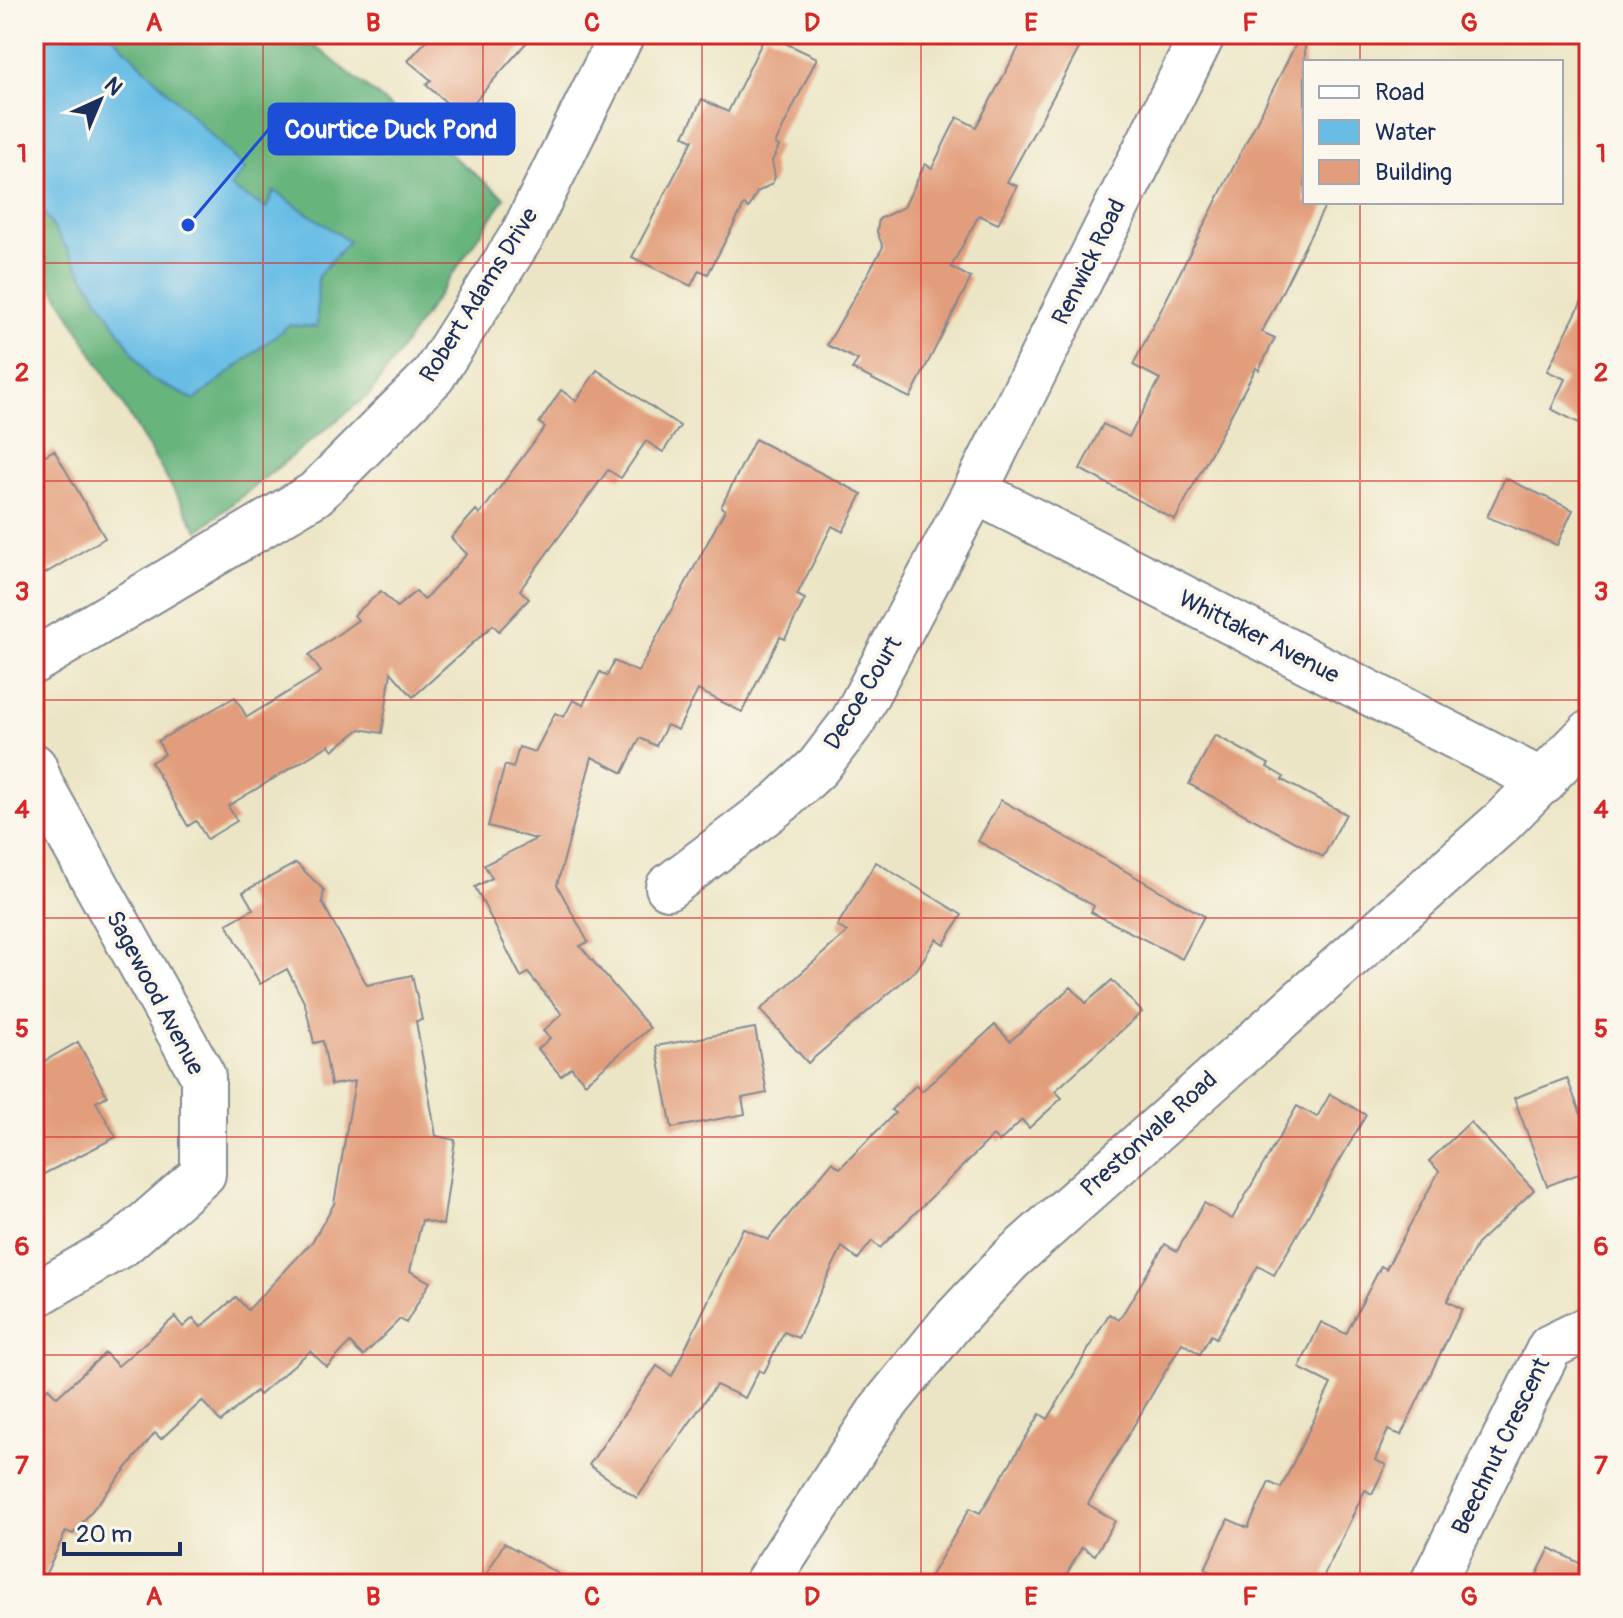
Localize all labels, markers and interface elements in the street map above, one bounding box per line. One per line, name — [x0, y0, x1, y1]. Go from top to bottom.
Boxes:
text: A — [146, 7, 163, 39]
text: B — [366, 7, 380, 39]
text: C — [584, 7, 600, 39]
text: D — [804, 7, 820, 39]
text: E — [1024, 7, 1038, 39]
text: F — [1242, 7, 1258, 39]
text: G — [1460, 7, 1478, 39]
north arrow — [60, 60, 140, 140]
legend — [1303, 60, 1563, 204]
text: N — [98, 71, 128, 102]
text: Road — [1375, 78, 1425, 107]
callout: Courtice Duck Pond — [269, 104, 514, 154]
text: Courtice Duck Pond — [284, 114, 498, 146]
text: Water — [1375, 118, 1436, 147]
text: 1 — [17, 138, 27, 170]
text: 1 — [1596, 138, 1606, 170]
text: Building — [1375, 158, 1452, 187]
street label: Renwick Road — [1046, 194, 1132, 330]
street label: Robert Adams Drive — [414, 202, 545, 388]
text: 2 — [15, 357, 29, 389]
text: 2 — [1594, 357, 1608, 389]
text: 3 — [15, 576, 29, 608]
text: 3 — [1594, 576, 1608, 608]
street label: Whittaker Avenue — [1174, 584, 1344, 690]
street label: Decoe Court — [818, 631, 908, 755]
text: 4 — [14, 794, 30, 826]
text: 4 — [1593, 794, 1609, 826]
street label: Sagewood Avenue — [100, 906, 211, 1080]
text: 5 — [15, 1013, 29, 1045]
text: 5 — [1594, 1013, 1608, 1045]
street label: Prestonvale Road — [1075, 1065, 1223, 1203]
text: 6 — [14, 1231, 30, 1263]
text: 6 — [1593, 1231, 1609, 1263]
street label: Beechnut Crescent — [1446, 1353, 1557, 1539]
text: 7 — [15, 1450, 29, 1482]
text: 7 — [1594, 1450, 1608, 1482]
scale bar — [64, 1506, 180, 1556]
text: 20 m — [76, 1520, 132, 1549]
text: A — [146, 1581, 163, 1613]
text: B — [366, 1581, 380, 1613]
text: C — [584, 1581, 600, 1613]
text: D — [804, 1581, 820, 1613]
text: E — [1024, 1581, 1038, 1613]
text: F — [1242, 1581, 1258, 1613]
text: G — [1460, 1581, 1478, 1613]

